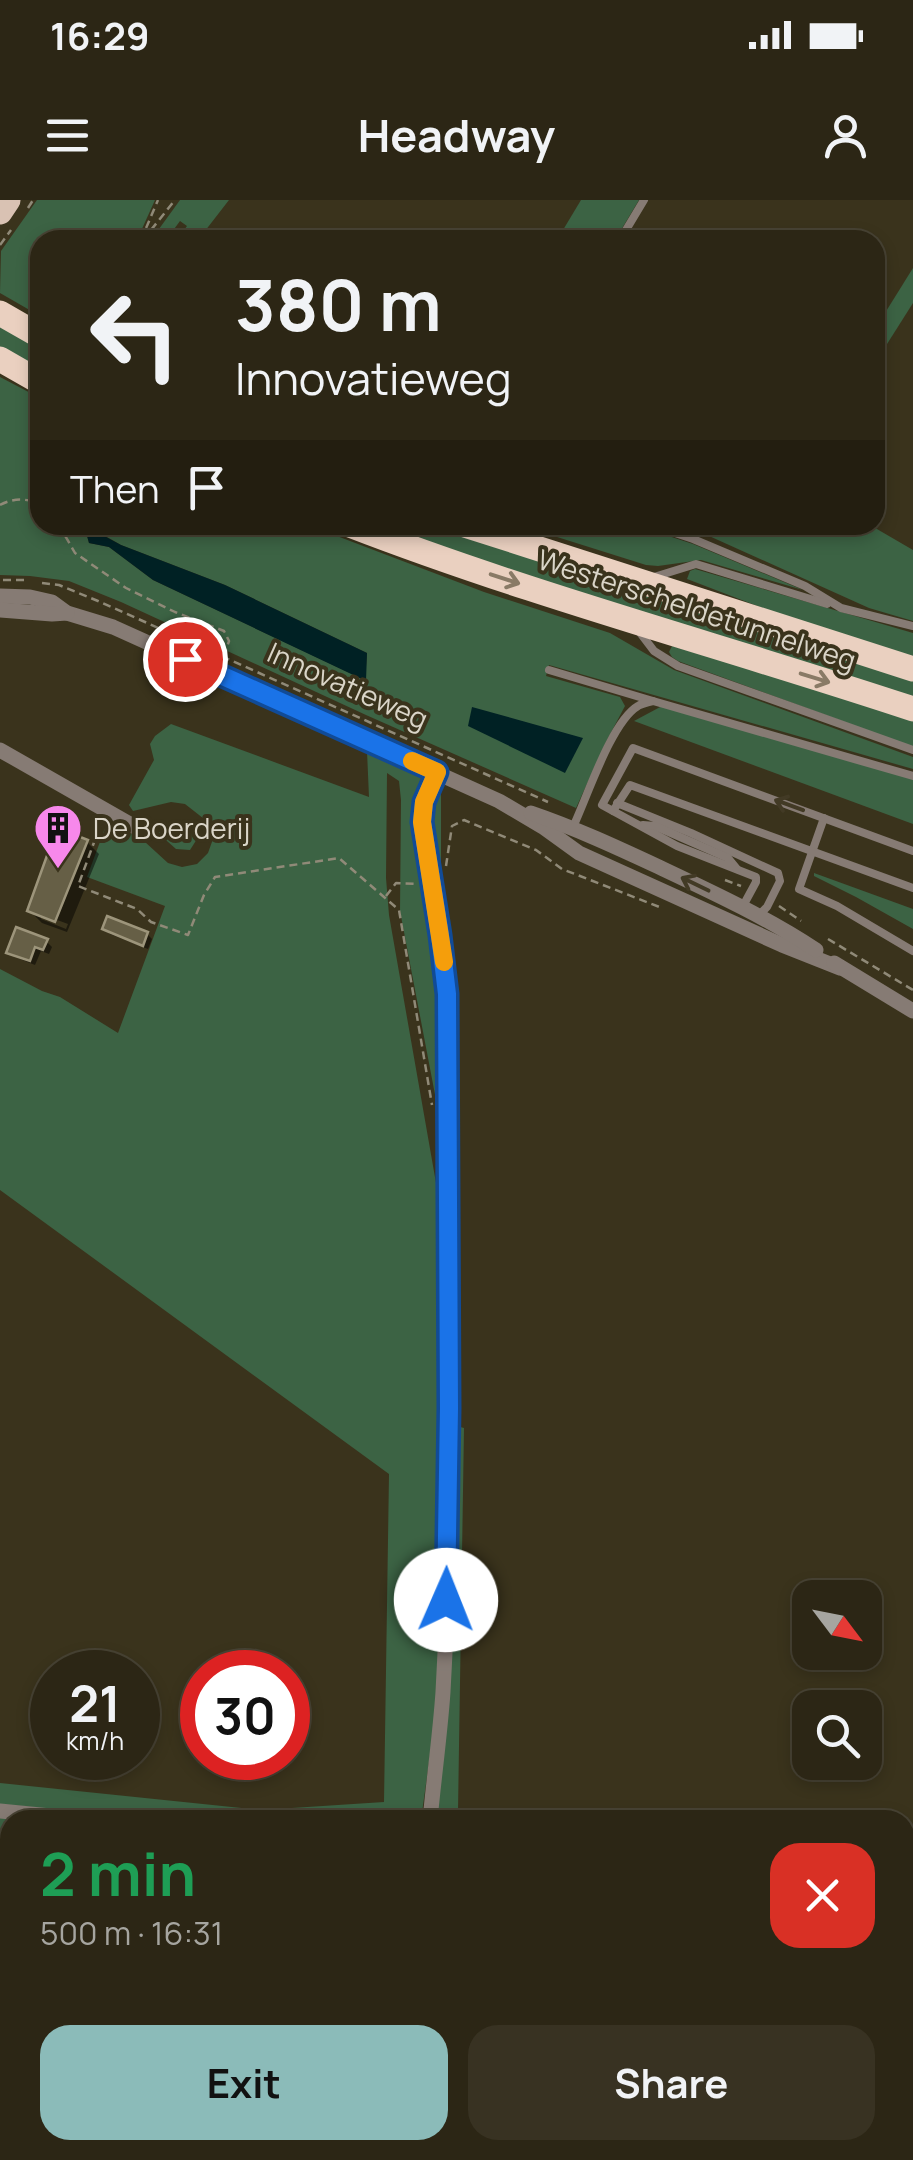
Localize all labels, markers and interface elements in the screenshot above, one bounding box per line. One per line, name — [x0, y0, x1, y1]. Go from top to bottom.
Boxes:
text: 16:29 — [50, 9, 150, 61]
text: Headway — [358, 104, 555, 166]
icon: menu — [40, 108, 95, 163]
icon: person — [818, 108, 873, 163]
text: 380 m — [235, 256, 442, 352]
icon: left — [70, 270, 200, 400]
text: Innovatieweg — [235, 347, 512, 409]
icon: arrive — [179, 460, 234, 515]
text: Then — [70, 462, 159, 514]
street label: Westerscheldetunnelweg — [533, 540, 861, 678]
one-way arrow — [489, 572, 520, 590]
pin — [143, 617, 228, 702]
icon: arrive — [158, 632, 213, 687]
street label: Innovatieweg — [262, 633, 434, 737]
one-way arrow — [798, 670, 830, 688]
one-way arrow — [774, 795, 805, 813]
building icon: De Boerderij — [32, 802, 84, 870]
place label: De Boerderij — [93, 809, 250, 847]
one-way arrow — [681, 874, 710, 893]
position arrow — [394, 1548, 498, 1652]
north arrow — [792, 1580, 882, 1670]
map controls — [792, 1580, 882, 1780]
speed limit sign: 30 — [180, 1650, 310, 1780]
text: 21 — [69, 1669, 121, 1737]
button: search — [792, 1690, 882, 1780]
text: km/h — [66, 1723, 124, 1758]
text: 2 min — [40, 1832, 196, 1914]
button: close — [770, 1843, 875, 1948]
text: 500 m · 16:31 — [40, 1911, 223, 1955]
button: Exit — [40, 2025, 448, 2140]
button: Share — [468, 2025, 875, 2140]

